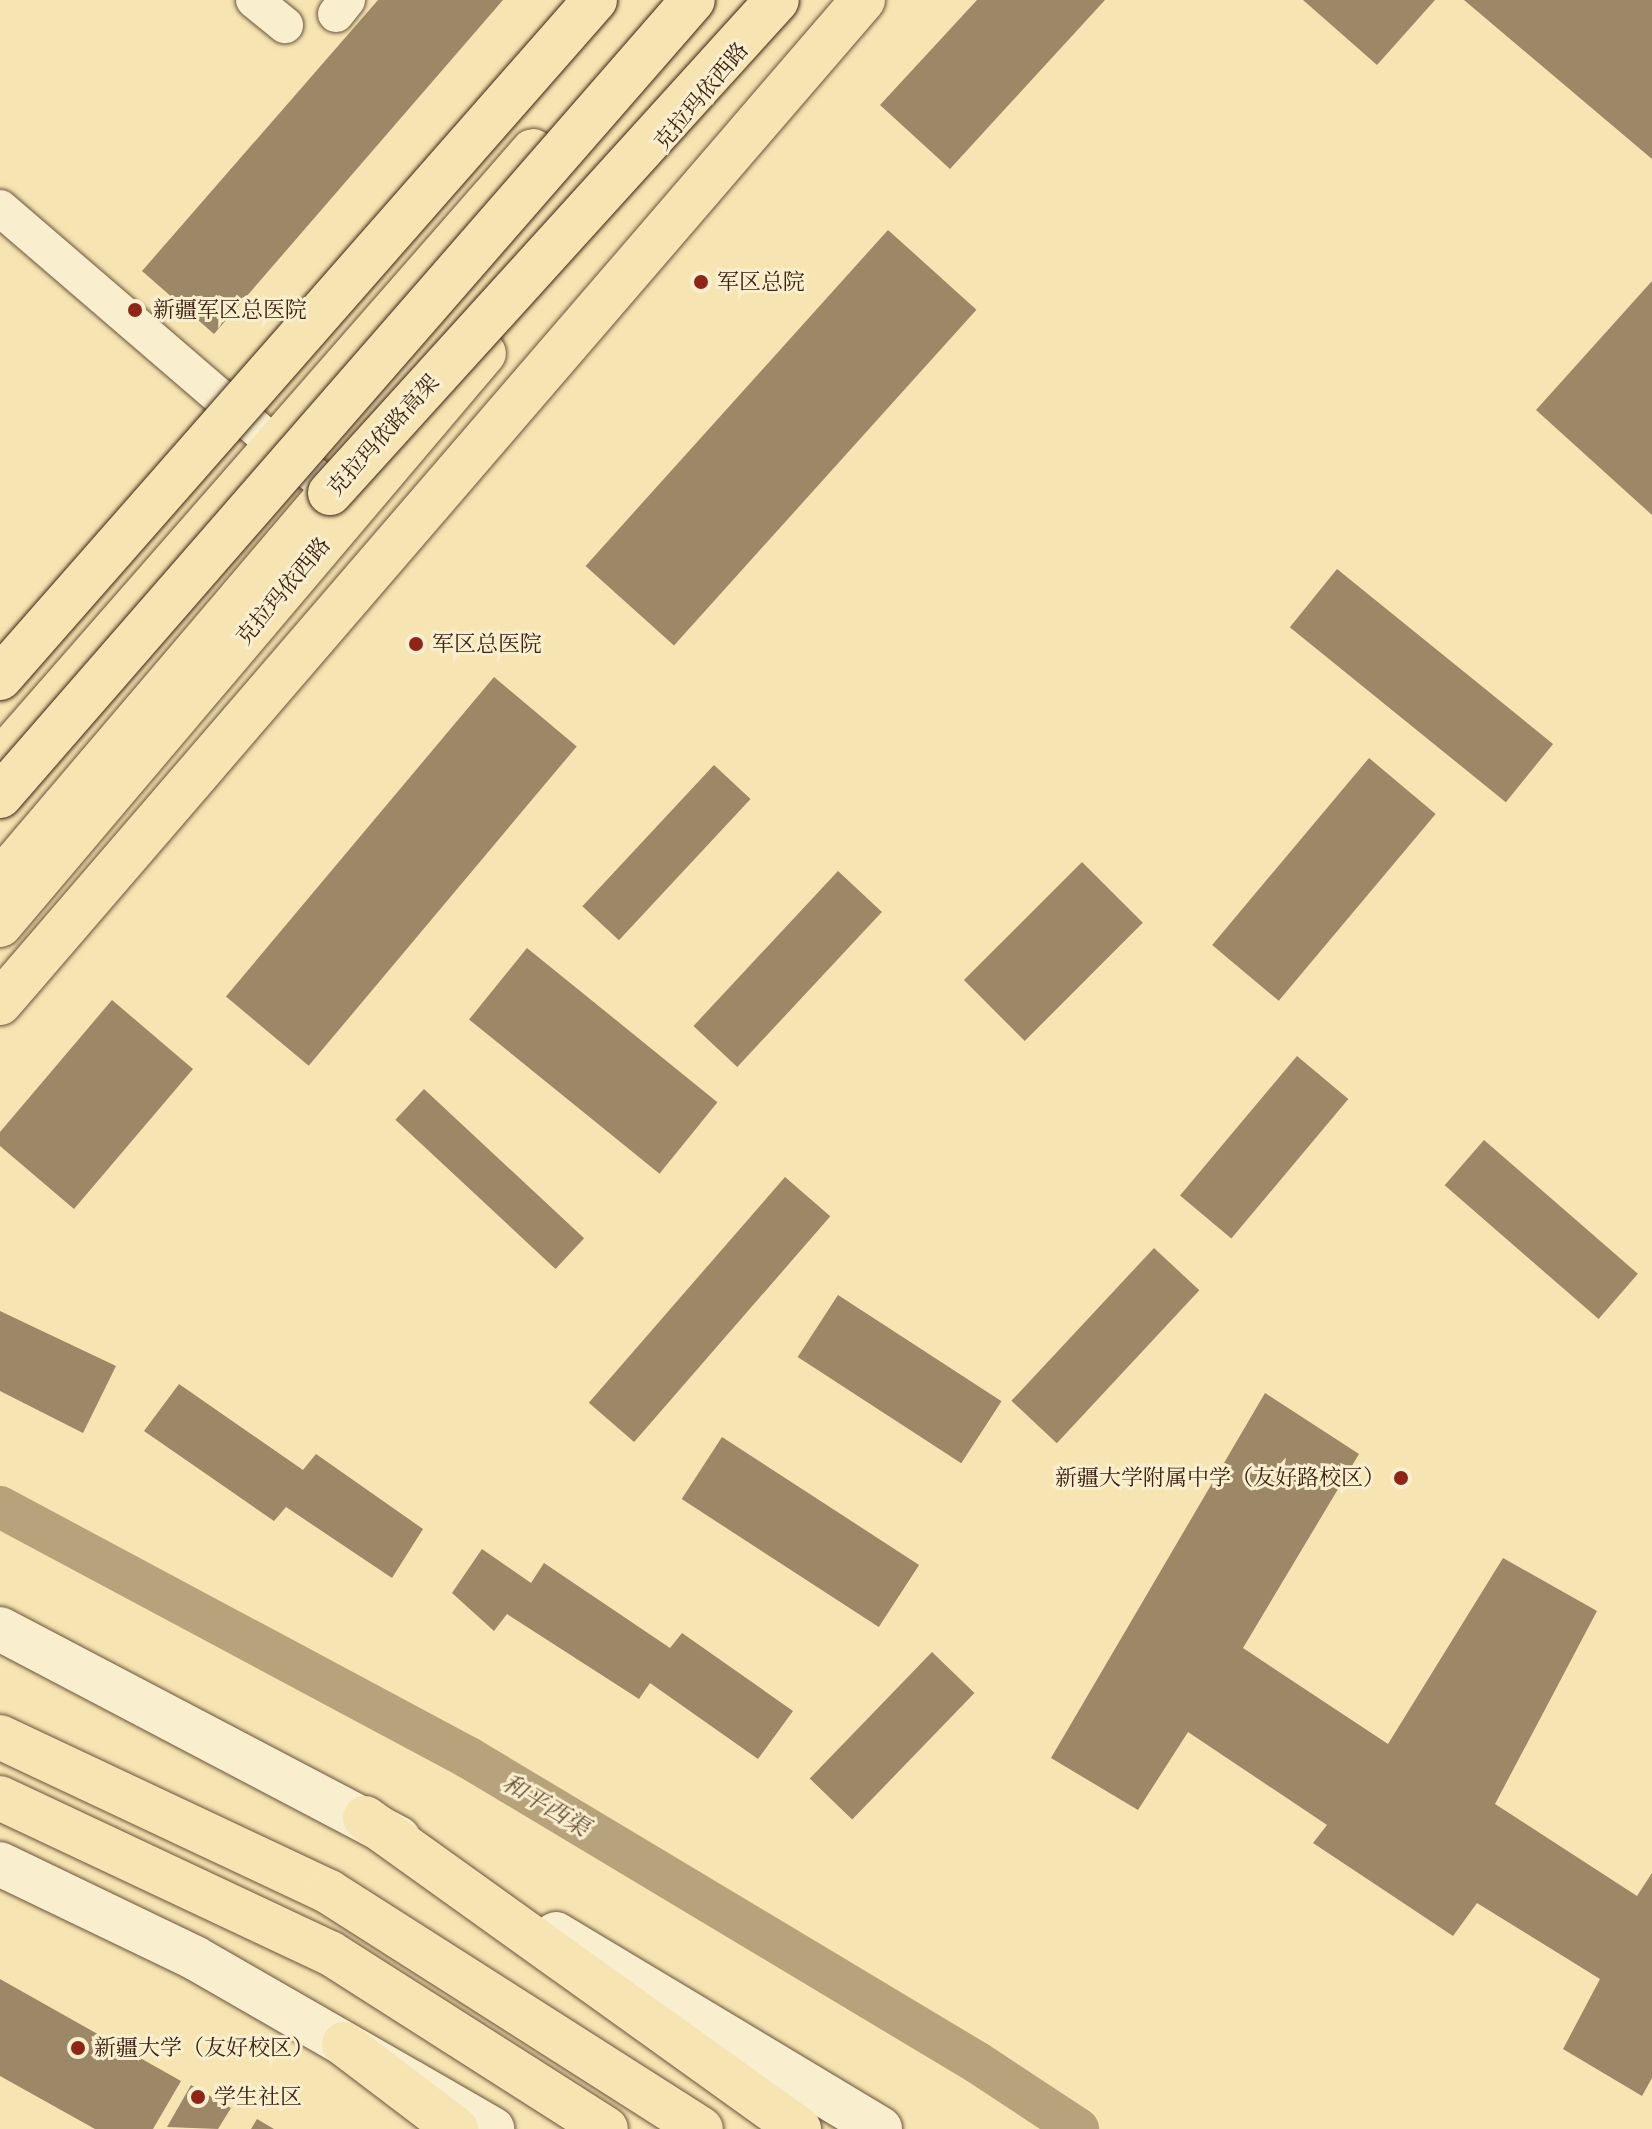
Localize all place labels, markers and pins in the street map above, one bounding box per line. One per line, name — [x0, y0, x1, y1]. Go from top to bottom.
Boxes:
place label: 军区总院 — [717, 269, 805, 295]
marker: 军区总院 — [692, 273, 710, 291]
place label: 新疆军区总医院 — [153, 297, 307, 323]
marker: 新疆军区总医院 — [124, 299, 146, 321]
place label: 军区总医院 — [432, 631, 542, 657]
marker: 军区总医院 — [407, 635, 425, 653]
place label: 新疆大学附属中学（友好路校区） — [1055, 1465, 1385, 1491]
marker: 新疆大学附属中学（友好路校区） — [1392, 1469, 1410, 1487]
place label: 新疆大学（友好校区） — [94, 2035, 314, 2061]
marker: 新疆大学（友好校区） — [69, 2039, 87, 2057]
place label: 学生社区 — [214, 2084, 302, 2110]
marker: 学生社区 — [189, 2088, 207, 2106]

